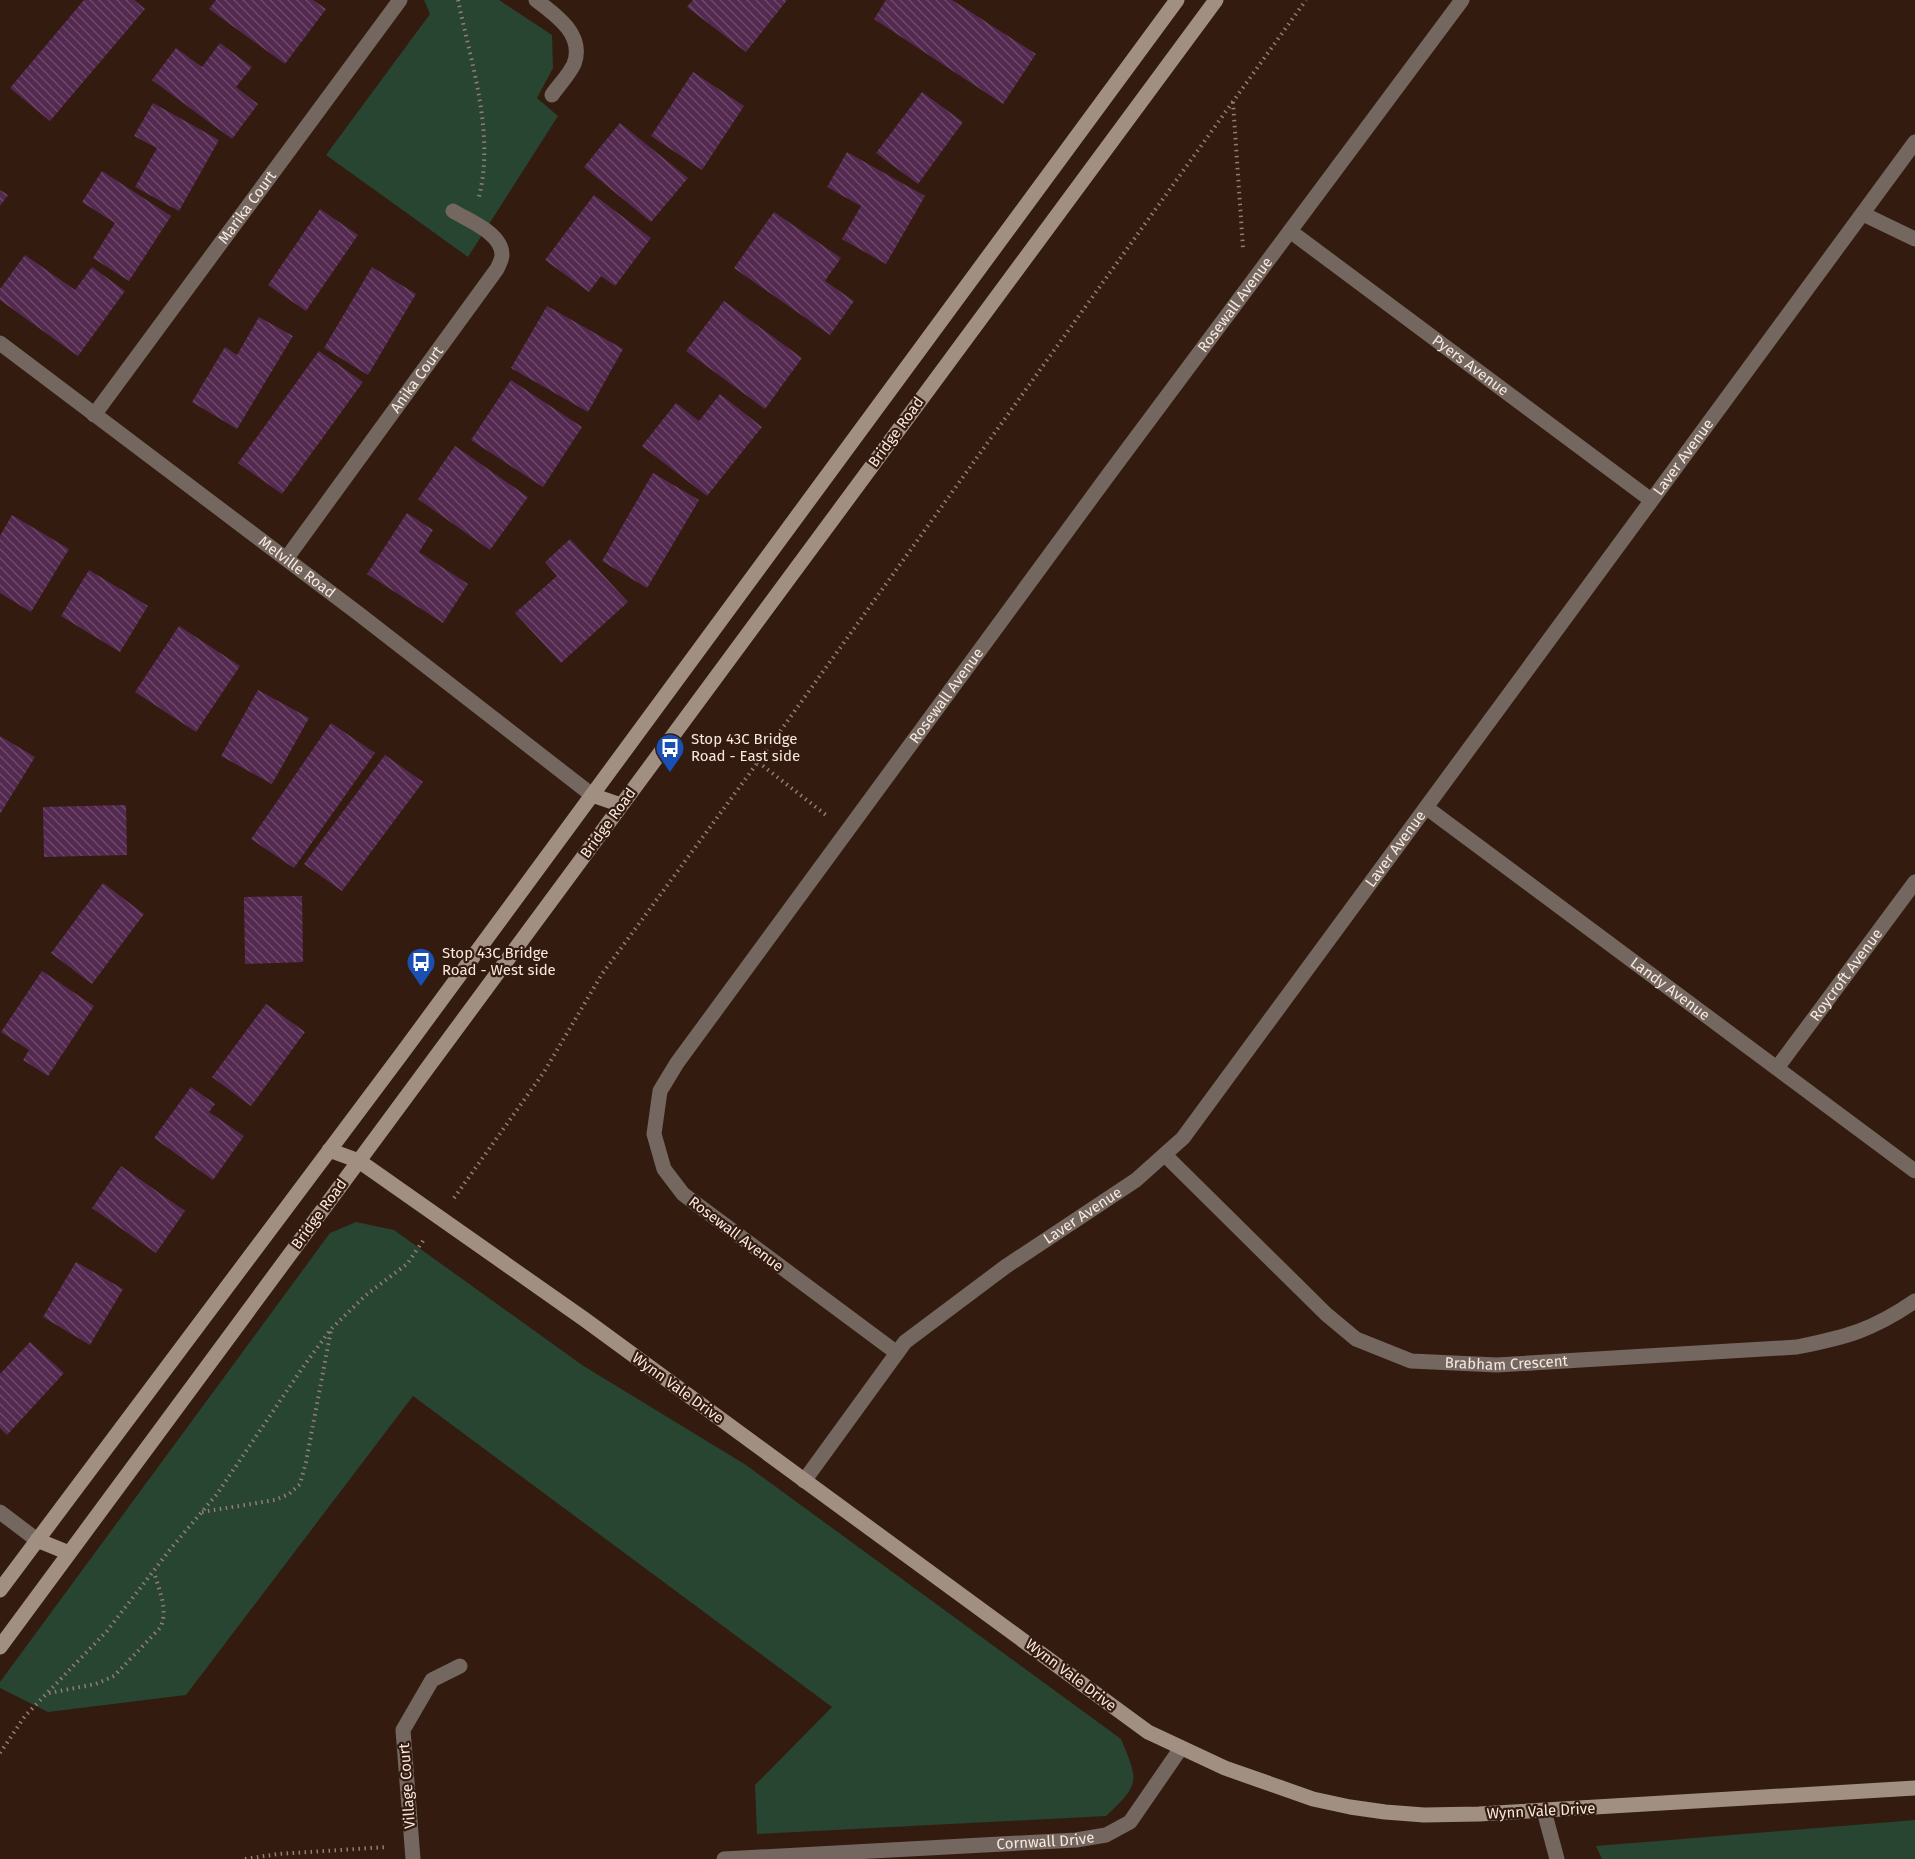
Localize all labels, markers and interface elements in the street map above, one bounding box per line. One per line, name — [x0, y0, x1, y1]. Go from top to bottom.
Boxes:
street label: Marika Court — [214, 167, 280, 247]
street label: Rosewall Avenue — [1194, 254, 1276, 356]
street label: Pyers Avenue — [1429, 331, 1512, 400]
street label: Anika Court — [386, 342, 447, 416]
street label: Bridge Road — [864, 393, 928, 471]
street label: Laver Avenue — [1649, 415, 1717, 499]
street label: Melville Road — [255, 532, 339, 602]
street label: Rosewall Avenue — [905, 644, 987, 747]
place label: Stop 43C Bridge Road - East side — [691, 730, 800, 765]
bus stop icon: Stop 43C Bridge Road - East side — [654, 732, 686, 774]
street label: Bridge Road — [576, 784, 640, 862]
street label: Laver Avenue — [1362, 807, 1430, 891]
street label: Roycroft Avenue — [1806, 925, 1886, 1025]
place label: Stop 43C Bridge Road - West side — [442, 944, 556, 979]
bus stop icon: Stop 43C Bridge Road - West side — [405, 946, 437, 988]
street label: Landy Avenue — [1627, 953, 1713, 1024]
street label: Bridge Road — [287, 1175, 351, 1253]
street label: Laver Avenue — [1040, 1183, 1125, 1248]
street label: Rosewall Avenue — [685, 1193, 787, 1275]
street label: Wynn Vale Drive — [629, 1349, 727, 1427]
street label: Brabham Crescent — [1444, 1352, 1569, 1374]
street label: Wynn Vale Drive — [1022, 1635, 1120, 1715]
street label: Village Court — [395, 1742, 419, 1829]
street label: Wynn Vale Drive — [1486, 1799, 1596, 1823]
street label: Cornwall Drive — [996, 1828, 1096, 1853]

